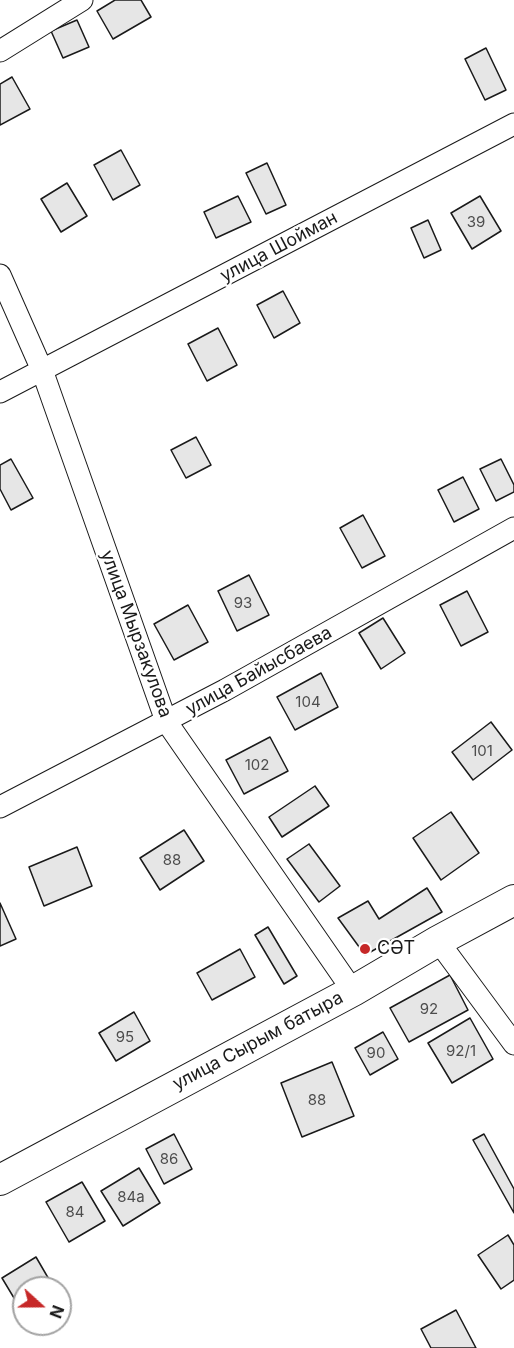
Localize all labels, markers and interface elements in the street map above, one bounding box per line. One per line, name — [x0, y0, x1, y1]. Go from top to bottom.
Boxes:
street label: улица Шойман — [217, 207, 341, 287]
house number: 39 — [467, 213, 485, 231]
street label: улица Мырзакулова — [96, 548, 176, 720]
house number: 93 — [234, 594, 252, 612]
street label: улица Байысбаева — [182, 622, 336, 720]
house number: 104 — [295, 693, 321, 711]
house number: 101 — [471, 742, 493, 760]
house number: 102 — [245, 756, 269, 774]
house number: 88 — [163, 851, 181, 869]
place label: СƏТ — [377, 938, 415, 960]
marker: СƏТ — [358, 942, 372, 956]
street label: улица Сырым батыра — [169, 987, 347, 1095]
house number: 92 — [420, 1000, 438, 1018]
house number: 95 — [116, 1028, 134, 1046]
house number: 92/1 — [446, 1042, 476, 1060]
house number: 90 — [367, 1044, 385, 1062]
house number: 88 — [308, 1091, 326, 1109]
house number: 86 — [160, 1150, 178, 1168]
house number: 84а — [117, 1188, 145, 1206]
house number: 84 — [66, 1203, 84, 1221]
north arrow — [12, 1276, 72, 1336]
text: N — [45, 1302, 68, 1321]

